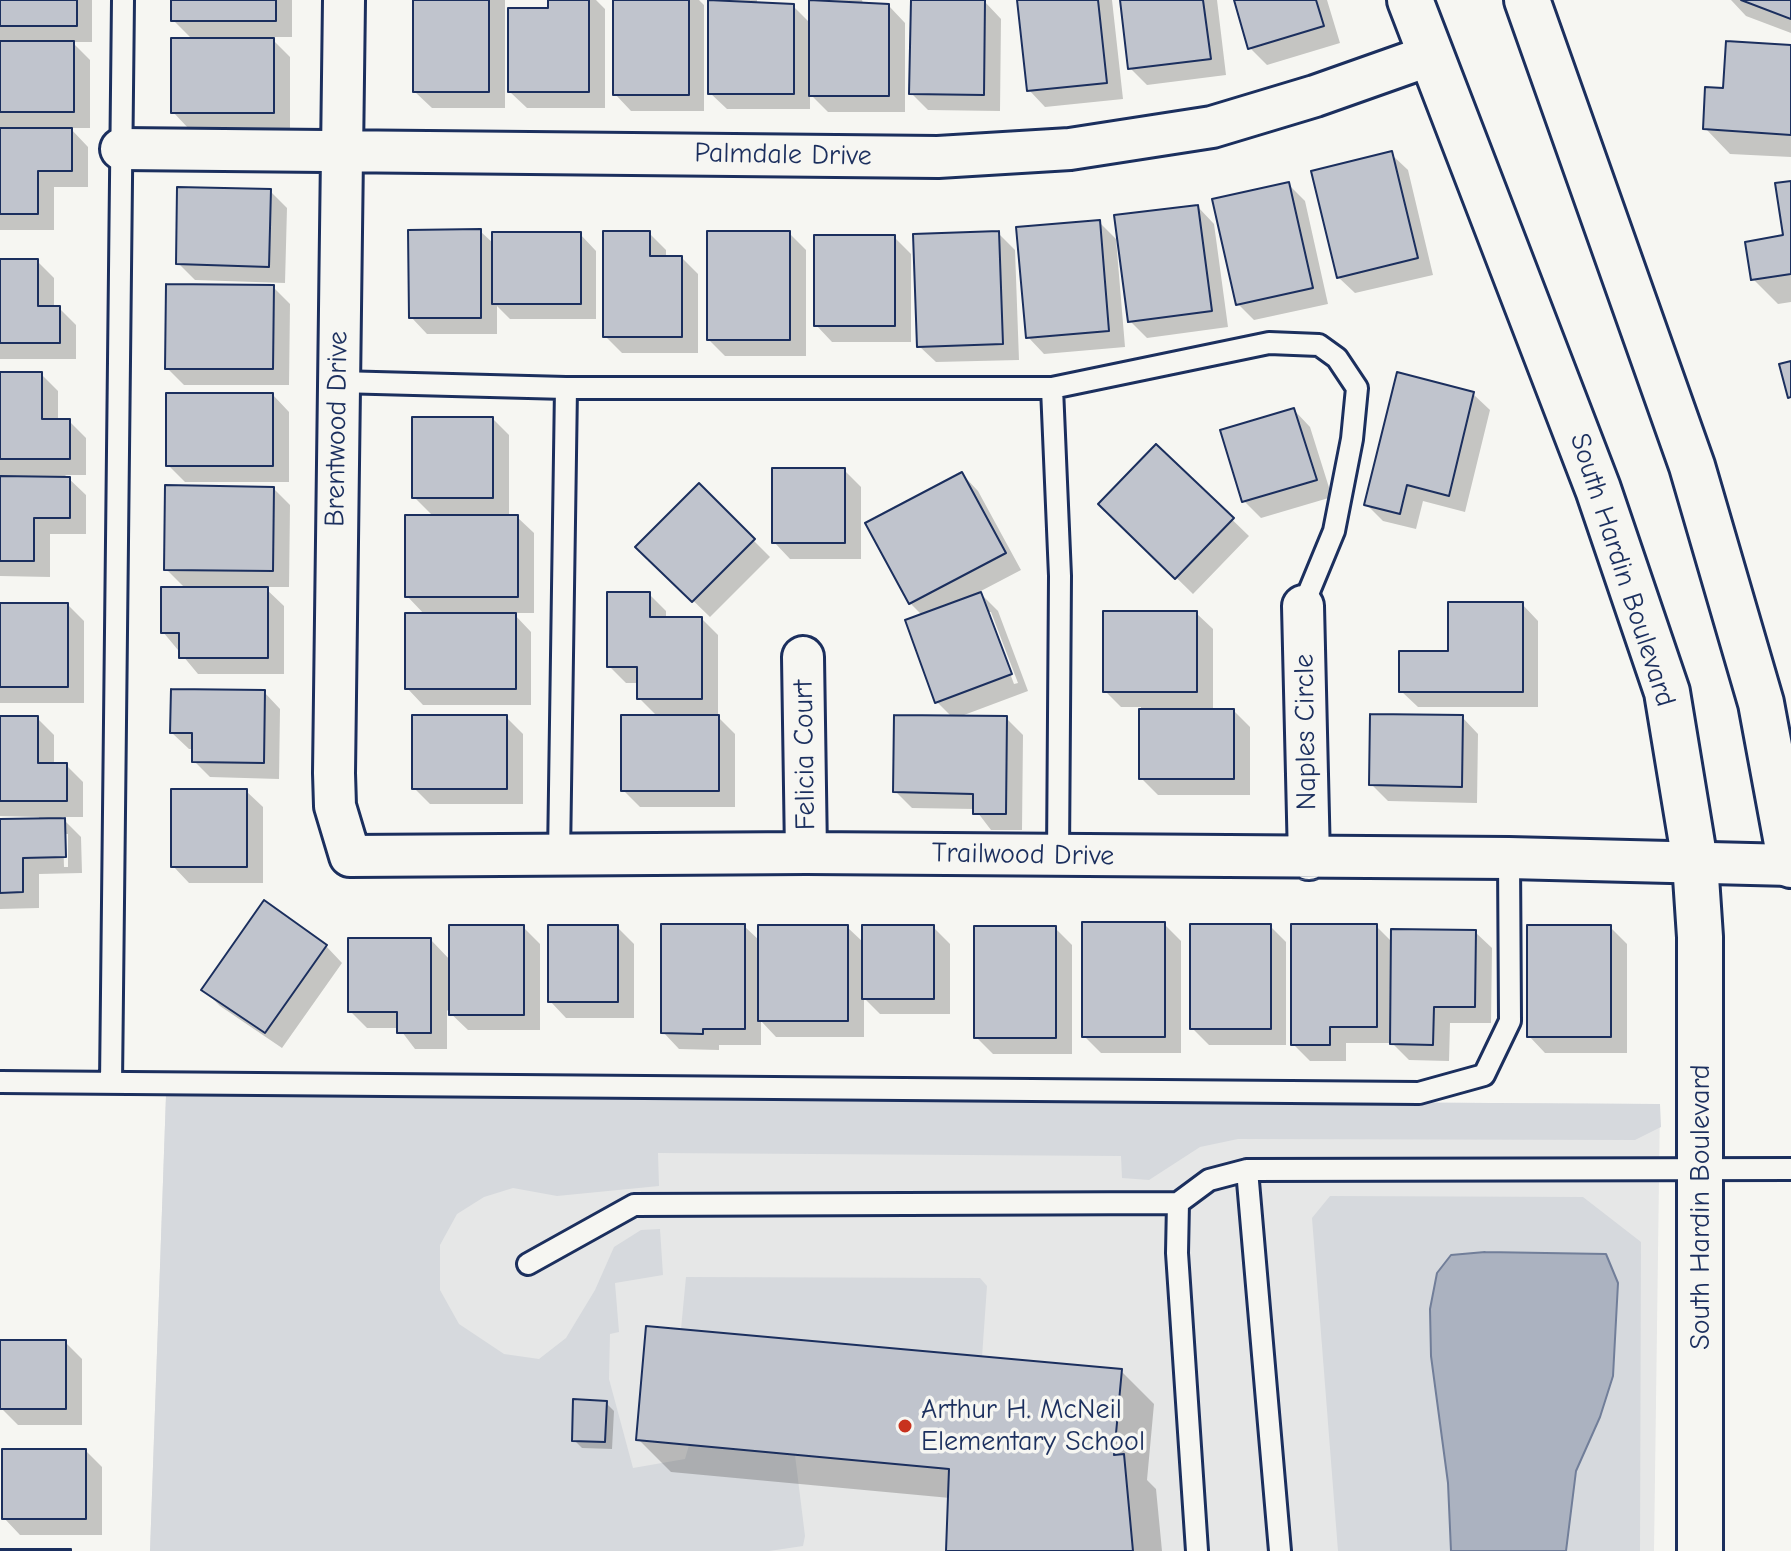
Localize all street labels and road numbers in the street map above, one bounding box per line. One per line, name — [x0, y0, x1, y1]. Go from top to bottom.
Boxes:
street label: Palmdale Drive — [694, 137, 872, 173]
street label: Brentwood Drive — [318, 331, 356, 527]
street label: South Hardin Boulevard — [1562, 429, 1682, 711]
street label: Naples Circle — [1288, 654, 1324, 810]
street label: Felicia Court — [787, 680, 823, 830]
street label: Trailwood Drive — [931, 837, 1115, 873]
street label: South Hardin Boulevard — [1684, 1064, 1718, 1350]

